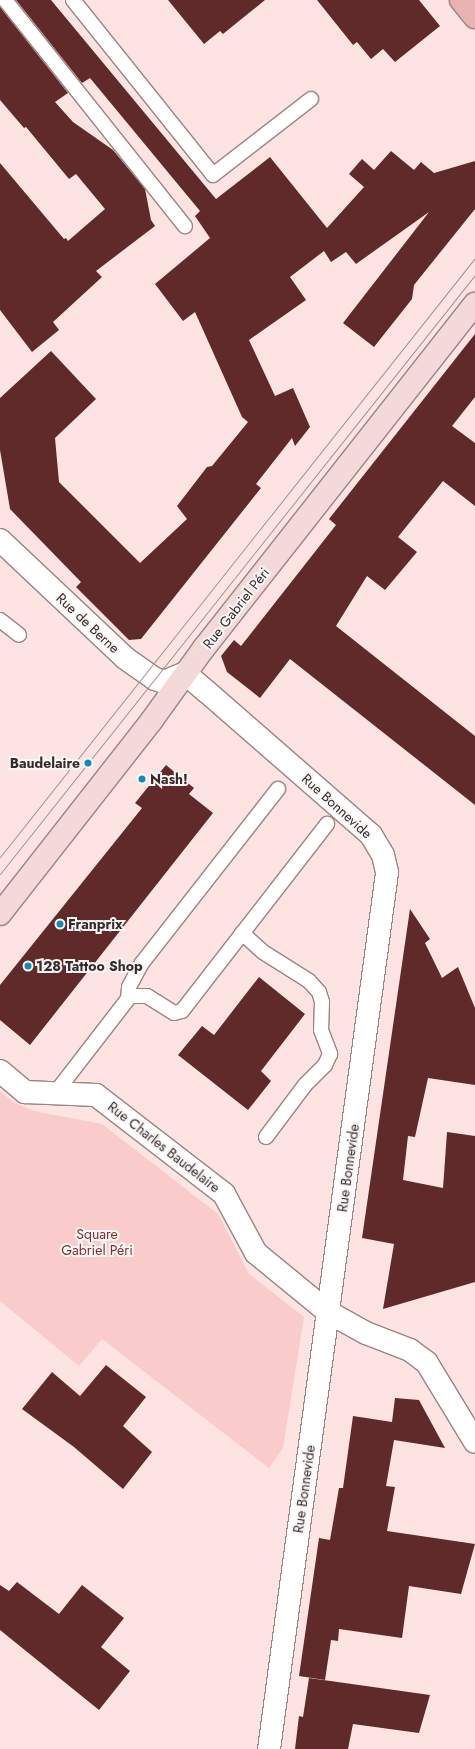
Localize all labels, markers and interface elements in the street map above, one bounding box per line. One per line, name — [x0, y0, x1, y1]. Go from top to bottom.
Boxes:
street label: Rue Gabriel Péri — [199, 564, 273, 652]
street label: Rue de Berne — [53, 589, 123, 657]
place label: Baudelaire — [10, 755, 80, 771]
marker: Baudelaire — [83, 758, 93, 768]
street label: Rue Bonnevide — [298, 770, 376, 842]
place label: Nash! — [150, 771, 188, 787]
marker: Nash! — [137, 774, 147, 784]
place label: Franprix — [68, 916, 123, 932]
marker: Franprix — [55, 919, 65, 929]
place label: 128 Tattoo Shop — [36, 958, 143, 974]
marker: 128 Tattoo Shop — [23, 961, 33, 971]
street label: Rue Charles Baudelaire — [105, 1098, 223, 1196]
street label: Rue Bonnevide — [334, 1123, 362, 1213]
park label: Square Gabriel Péri — [61, 1226, 133, 1258]
street label: Rue Bonnevide — [290, 1444, 318, 1534]

